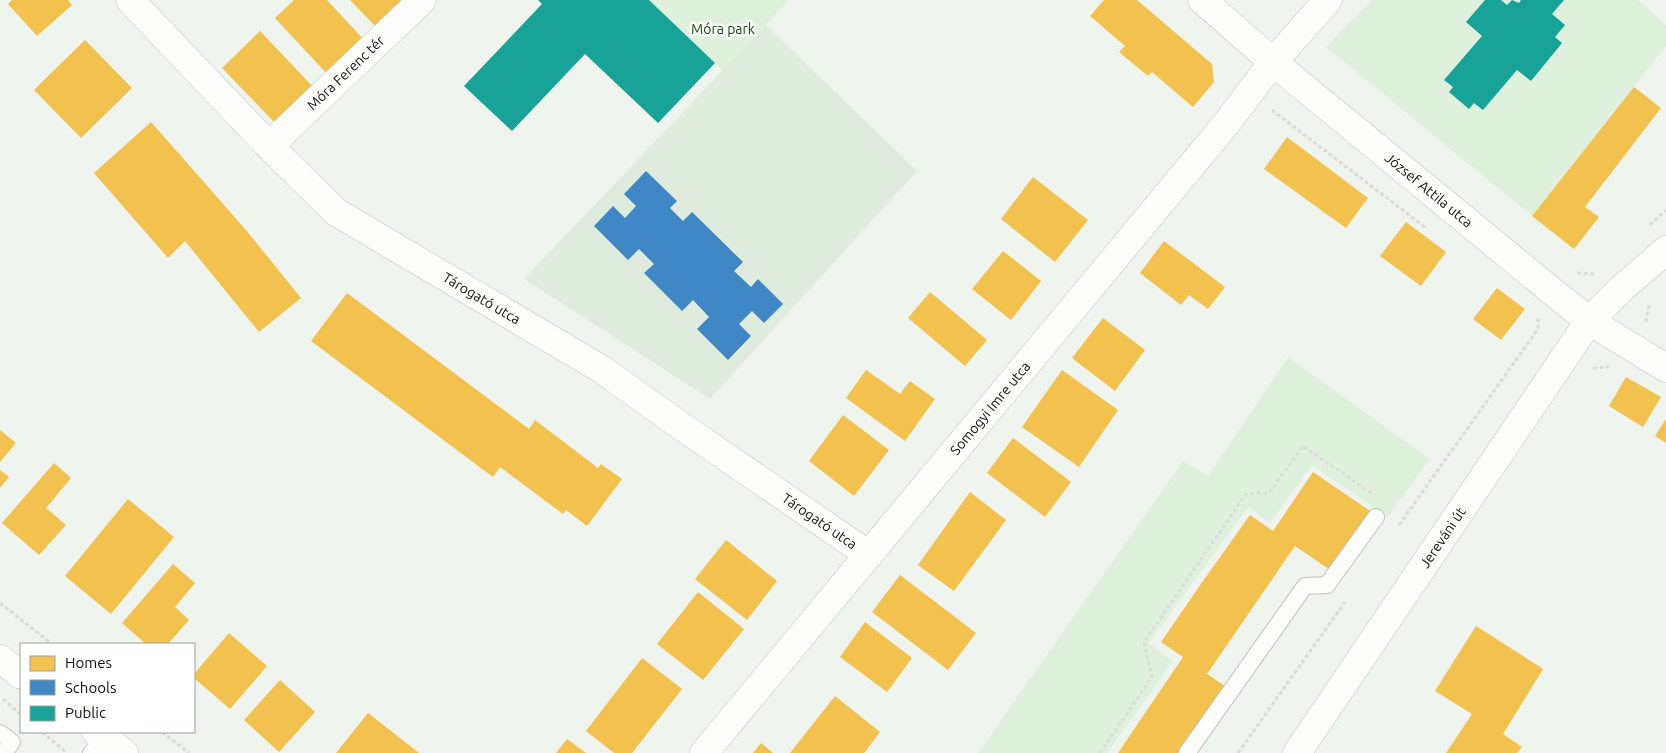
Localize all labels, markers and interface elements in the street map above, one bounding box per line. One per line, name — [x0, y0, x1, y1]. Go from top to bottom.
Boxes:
park label: Móra park — [691, 21, 755, 37]
street label: Móra Ferenc tér — [304, 32, 388, 113]
street label: József Attila utca — [1382, 149, 1476, 231]
street label: Tárogató utca — [440, 269, 523, 327]
street label: Somogyi Imre utca — [947, 358, 1033, 458]
street label: Tárogató utca — [779, 490, 860, 552]
street label: Jereváni út — [1416, 504, 1469, 571]
legend — [20, 643, 195, 733]
text: Homes — [65, 654, 112, 671]
text: Schools — [65, 679, 116, 696]
text: Public — [65, 704, 106, 721]

